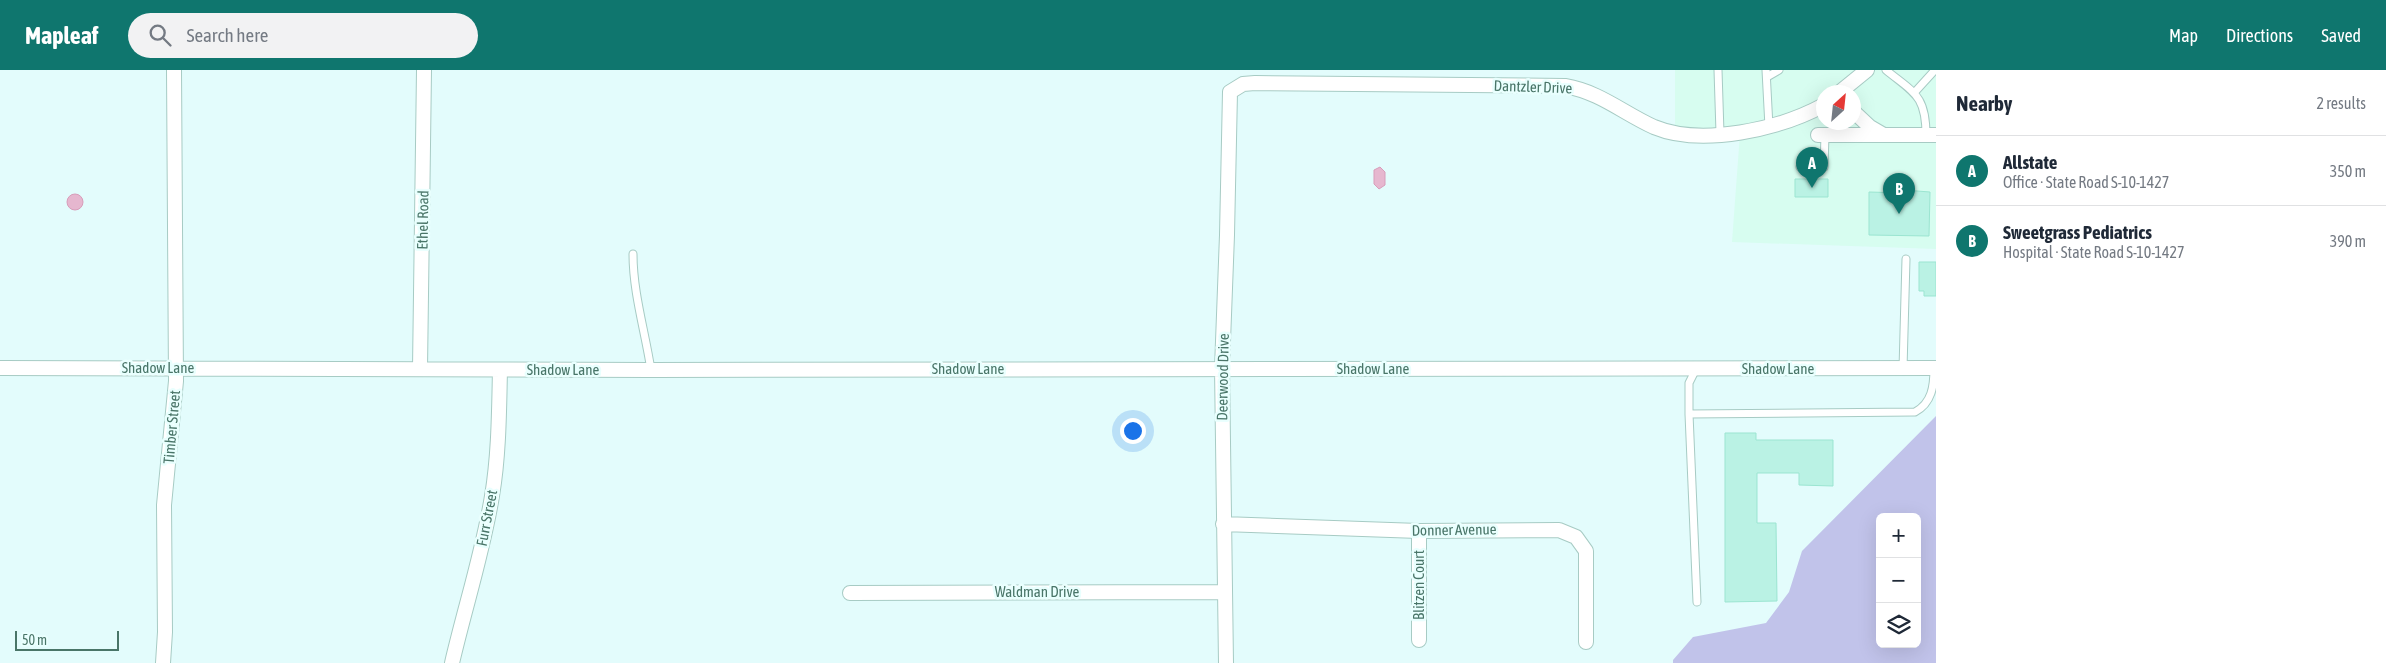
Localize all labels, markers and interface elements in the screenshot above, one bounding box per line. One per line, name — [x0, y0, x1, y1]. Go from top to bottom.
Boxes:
search box — [128, 13, 478, 58]
icon: search — [146, 21, 174, 49]
text: Mapleaf — [25, 22, 98, 49]
text: Search here — [186, 24, 268, 46]
text: Map — [2169, 25, 2198, 46]
text: Directions — [2226, 25, 2293, 46]
text: Saved — [2321, 25, 2361, 46]
street label: Dantzler Drive — [1493, 77, 1573, 96]
north arrow — [1816, 85, 1861, 130]
text: Nearby — [1956, 91, 2012, 115]
text: 2 results — [2316, 94, 2366, 112]
pin: A — [1796, 147, 1828, 188]
text: Allstate — [2003, 151, 2057, 173]
text: A — [1968, 162, 1976, 180]
text: 350 m — [2330, 162, 2366, 180]
pin: B — [1883, 173, 1915, 214]
text: Office · State Road S-10-1427 — [2003, 173, 2169, 191]
street label: Ethel Road — [413, 190, 432, 250]
text: Sweetgrass Pediatrics — [2003, 221, 2152, 243]
text: B — [1968, 232, 1976, 250]
text: 390 m — [2330, 232, 2366, 250]
text: Hospital · State Road S-10-1427 — [2003, 243, 2184, 261]
street label: Deerwood Drive — [1213, 333, 1232, 421]
street label: Shadow Lane — [122, 359, 194, 376]
street label: Shadow Lane — [932, 360, 1004, 377]
street label: Shadow Lane — [1337, 360, 1409, 377]
street label: Shadow Lane — [1742, 360, 1814, 377]
street label: Shadow Lane — [527, 361, 599, 378]
street label: Timber Street — [160, 389, 183, 464]
your location — [1120, 418, 1146, 444]
street label: Furr Street — [473, 488, 500, 547]
map controls — [1876, 513, 1921, 648]
button: + — [1876, 513, 1921, 558]
street label: Donner Avenue — [1411, 520, 1497, 539]
street label: Blitzen Court — [1410, 550, 1427, 620]
button: − — [1876, 558, 1921, 603]
street label: Waldman Drive — [995, 583, 1079, 600]
button: layers — [1876, 603, 1921, 648]
scale bar — [15, 628, 119, 651]
text: 50 m — [22, 632, 47, 648]

